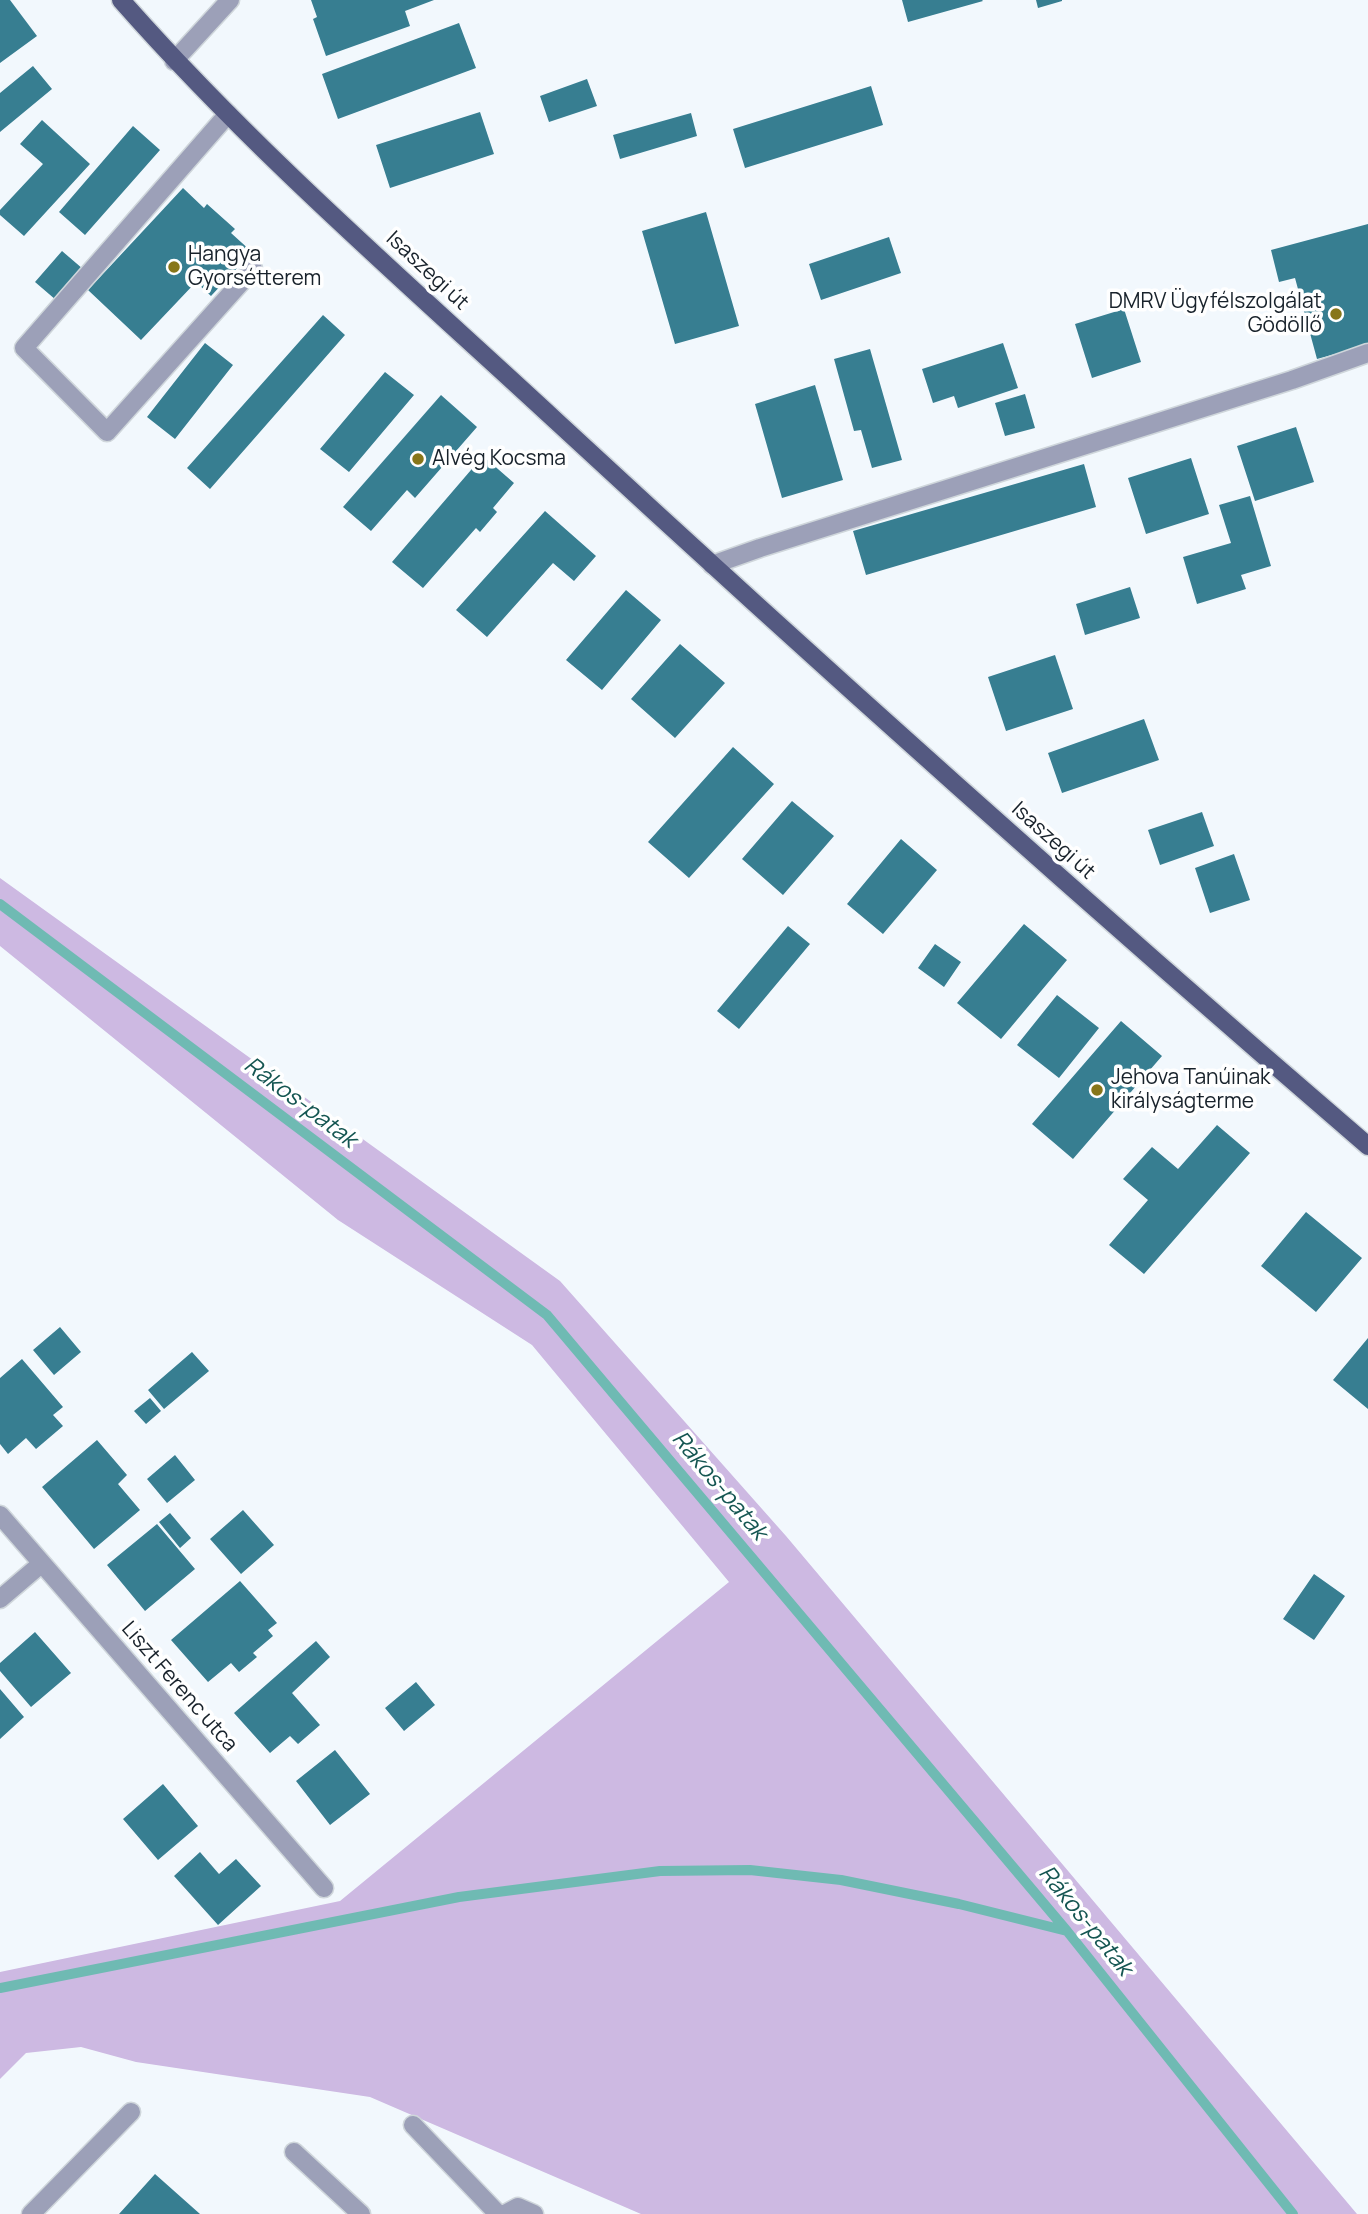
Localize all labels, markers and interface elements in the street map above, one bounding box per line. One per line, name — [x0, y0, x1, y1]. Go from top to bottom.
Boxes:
street label: Isaszegi út — [381, 226, 473, 316]
place label: Hangya Gyorsétterem — [188, 242, 321, 292]
marker: Hangya Gyorsétterem — [166, 259, 182, 275]
place label: DMRV Ügyfélszolgálat Gödöllő — [1109, 289, 1322, 339]
marker: DMRV Ügyfélszolgálat Gödöllő — [1328, 306, 1344, 322]
place label: Alvég Kocsma — [432, 446, 566, 472]
marker: Alvég Kocsma — [410, 451, 426, 467]
street label: Isaszegi út — [1006, 797, 1100, 885]
water label: Rákos-patak — [238, 1052, 362, 1154]
place label: Jehova Tanúinak királyságterme — [1111, 1065, 1271, 1115]
marker: Jehova Tanúinak királyságterme — [1089, 1082, 1105, 1098]
water label: Rákos-patak — [666, 1426, 772, 1546]
street label: Liszt Ferenc utca — [116, 1617, 242, 1757]
water label: Rákos-patak — [1032, 1860, 1138, 1982]

